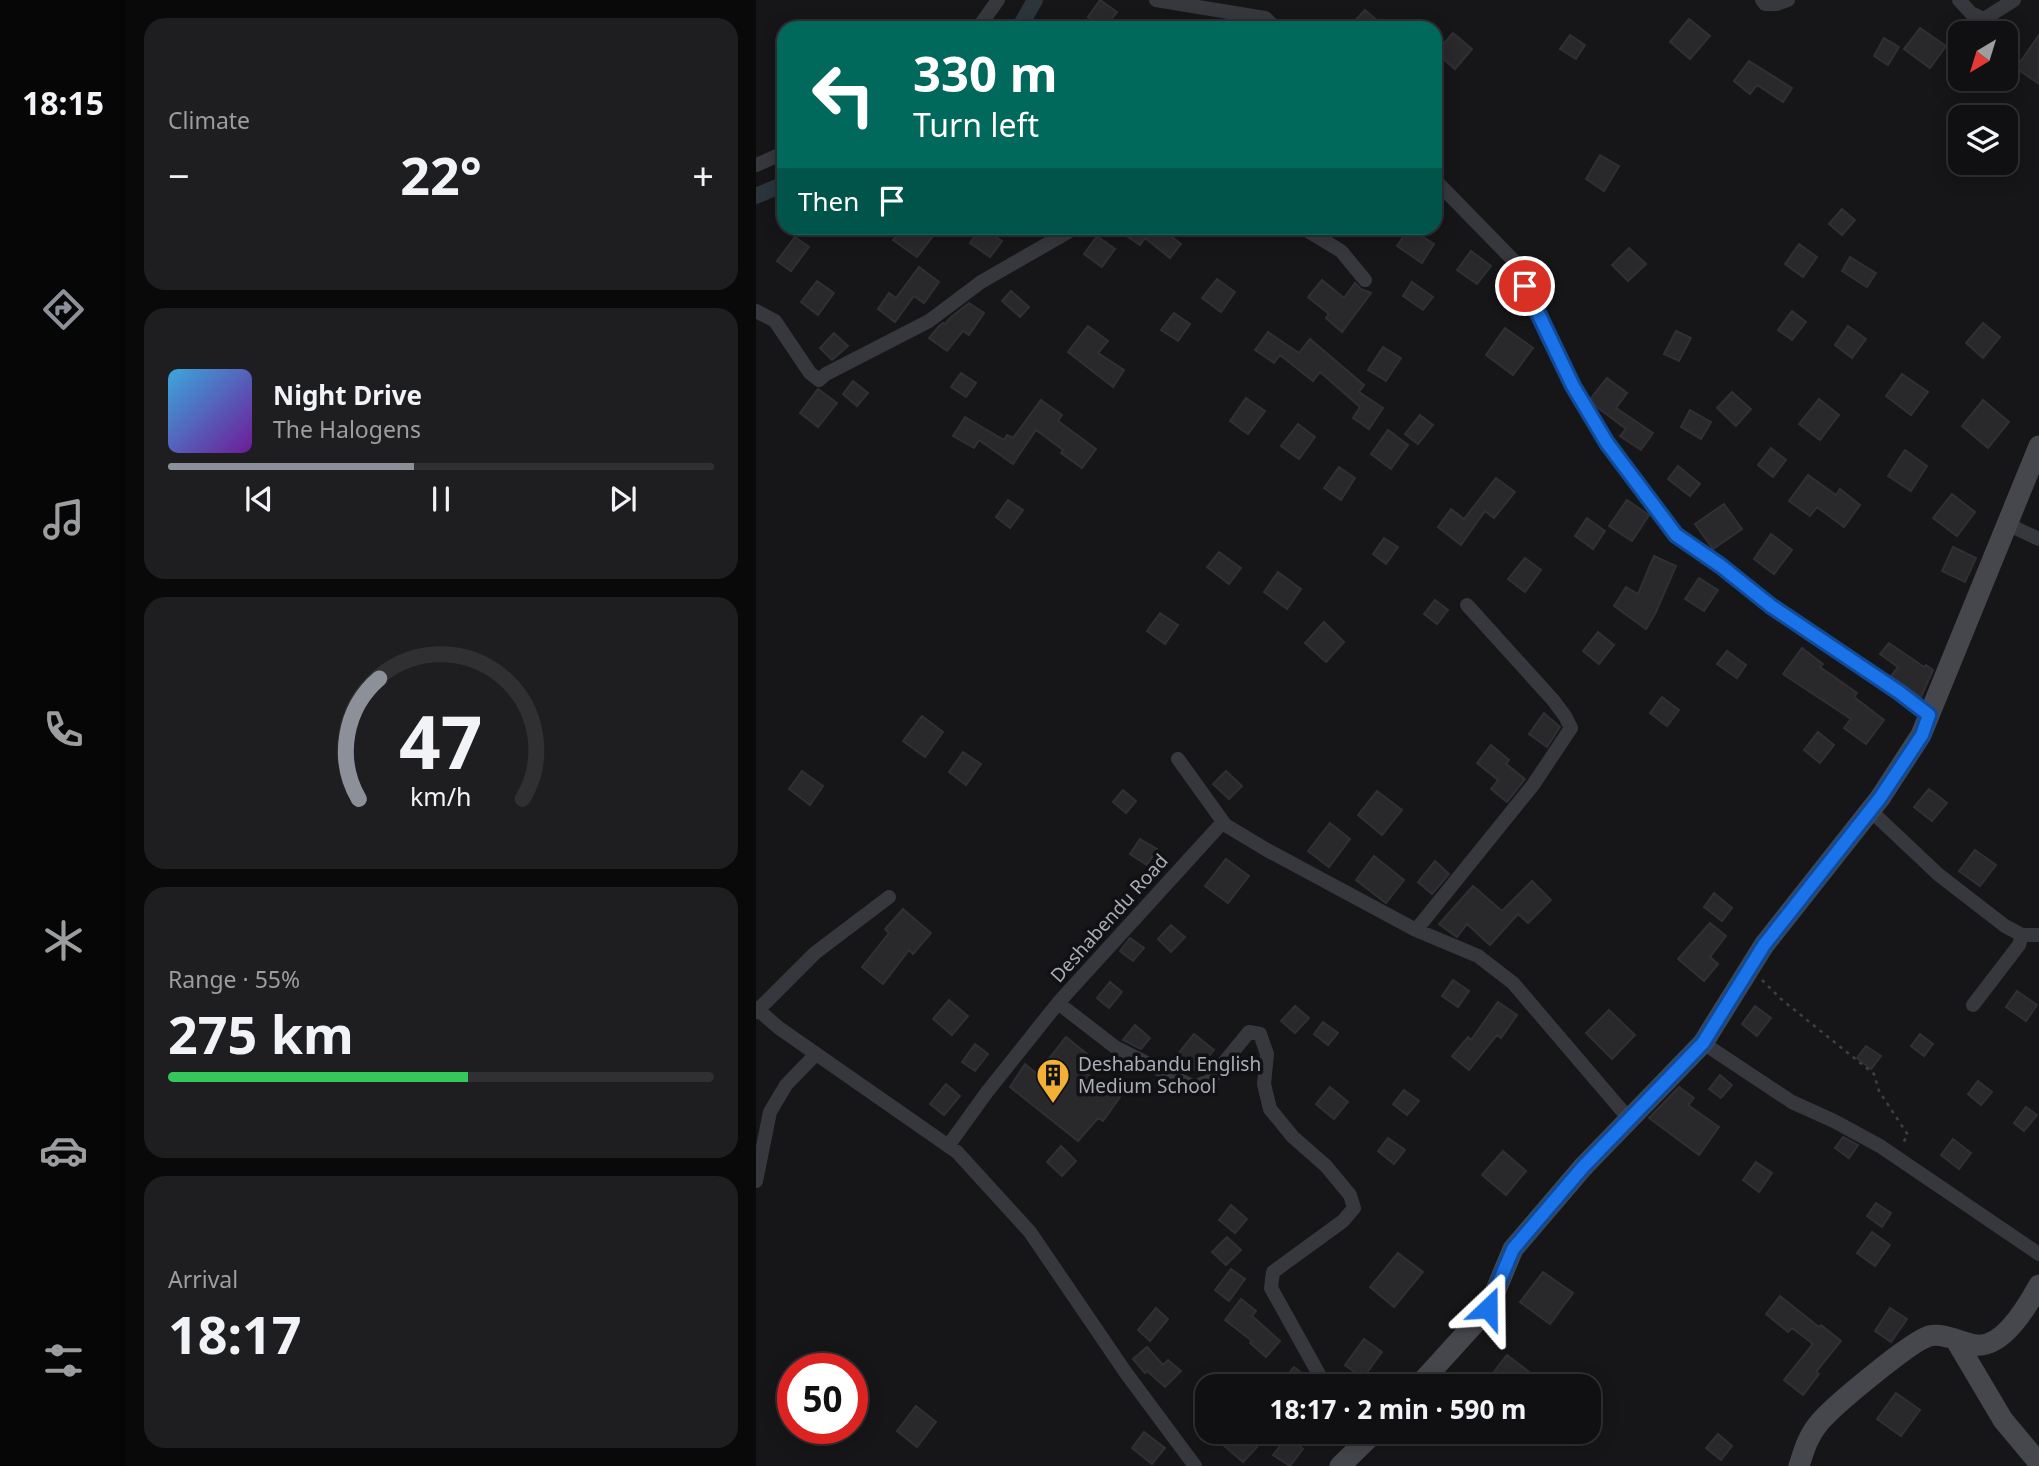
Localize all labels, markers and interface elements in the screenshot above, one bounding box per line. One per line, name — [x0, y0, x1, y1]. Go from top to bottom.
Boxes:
north arrow — [1948, 21, 2018, 91]
map controls — [1948, 21, 2018, 175]
text: 330 m — [913, 40, 1058, 106]
icon: left — [798, 49, 889, 140]
text: 18:15 — [22, 81, 104, 124]
text: Turn left — [913, 103, 1039, 146]
text: Climate — [168, 104, 250, 136]
button: layers — [1948, 105, 2018, 175]
text: 22° — [400, 139, 482, 210]
text: − — [168, 149, 190, 201]
text: + — [692, 149, 714, 201]
icon: arrive — [873, 182, 911, 220]
text: Then — [798, 183, 859, 219]
pin — [1495, 256, 1555, 316]
icon: arrive — [1506, 267, 1544, 305]
icon: directions — [39, 285, 88, 334]
text: Night Drive — [273, 377, 422, 413]
text: The Halogens — [273, 413, 421, 445]
icon: previous — [240, 480, 278, 518]
icon: pause — [422, 480, 460, 518]
icon: next — [604, 480, 642, 518]
icon: music — [39, 495, 88, 544]
text: 47 — [399, 691, 483, 790]
icon: phone — [39, 705, 88, 754]
text: km/h — [410, 779, 472, 813]
street label: Deshabendu Road — [1044, 848, 1174, 988]
icon: climate — [39, 916, 88, 965]
text: Range · 55% — [168, 963, 300, 995]
text: 275 km — [168, 998, 354, 1069]
place label: Deshabandu English Medium School — [1078, 1051, 1261, 1099]
building icon: Deshabandu English Medium School — [1034, 1056, 1072, 1105]
icon: car — [39, 1126, 88, 1175]
text: Arrival — [168, 1263, 238, 1295]
position arrow — [1451, 1271, 1525, 1345]
text: 18:17 — [168, 1298, 302, 1369]
icon: filters — [39, 1336, 88, 1385]
speed limit sign: 50 — [777, 1353, 868, 1444]
text: 18:17 · 2 min · 590 m — [1270, 1391, 1526, 1427]

